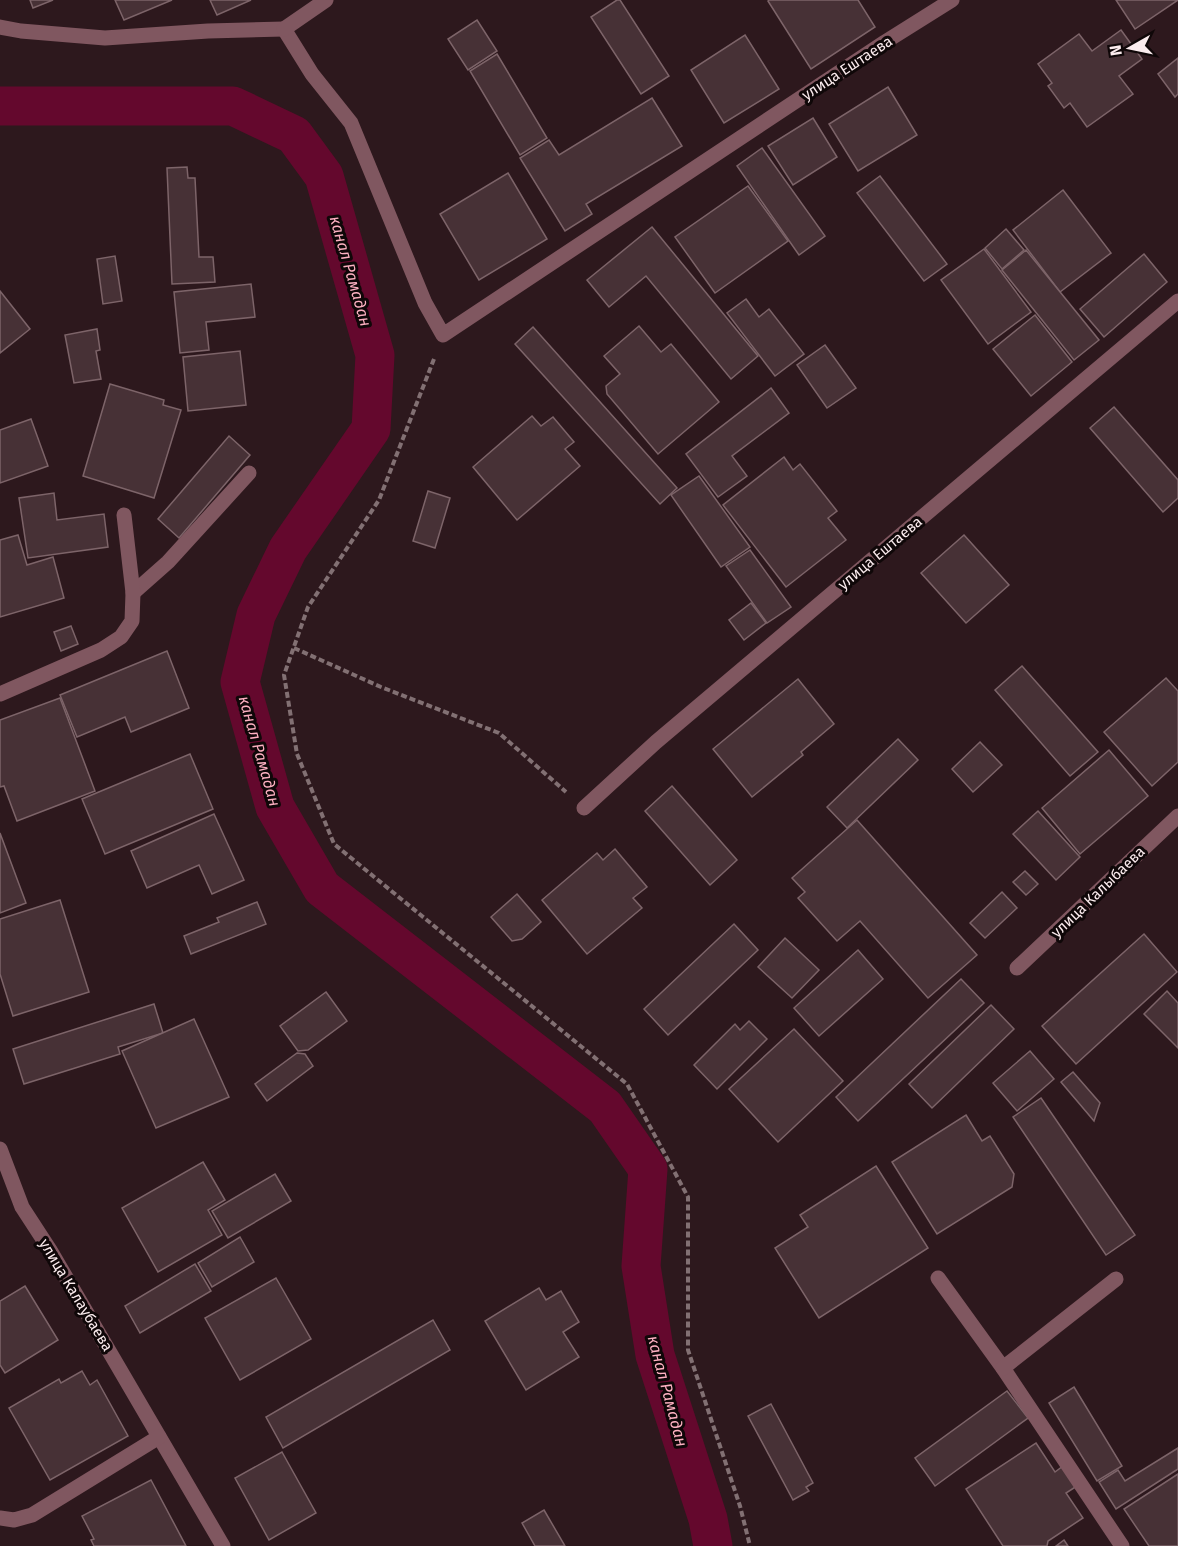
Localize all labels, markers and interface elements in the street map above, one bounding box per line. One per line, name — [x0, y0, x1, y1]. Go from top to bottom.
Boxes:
north arrow — [1100, 18, 1160, 78]
street label: улица Ештаева — [798, 32, 896, 104]
text: N — [1105, 44, 1126, 57]
water label: канал Рамадан — [326, 214, 375, 329]
street label: улица Ештаева — [834, 512, 926, 594]
water label: канал Рамадан — [235, 694, 284, 809]
street label: улица Калыбаева — [1047, 843, 1149, 941]
street label: улица Калаубаева — [35, 1236, 117, 1354]
water label: канал Рамадан — [644, 1333, 691, 1449]

